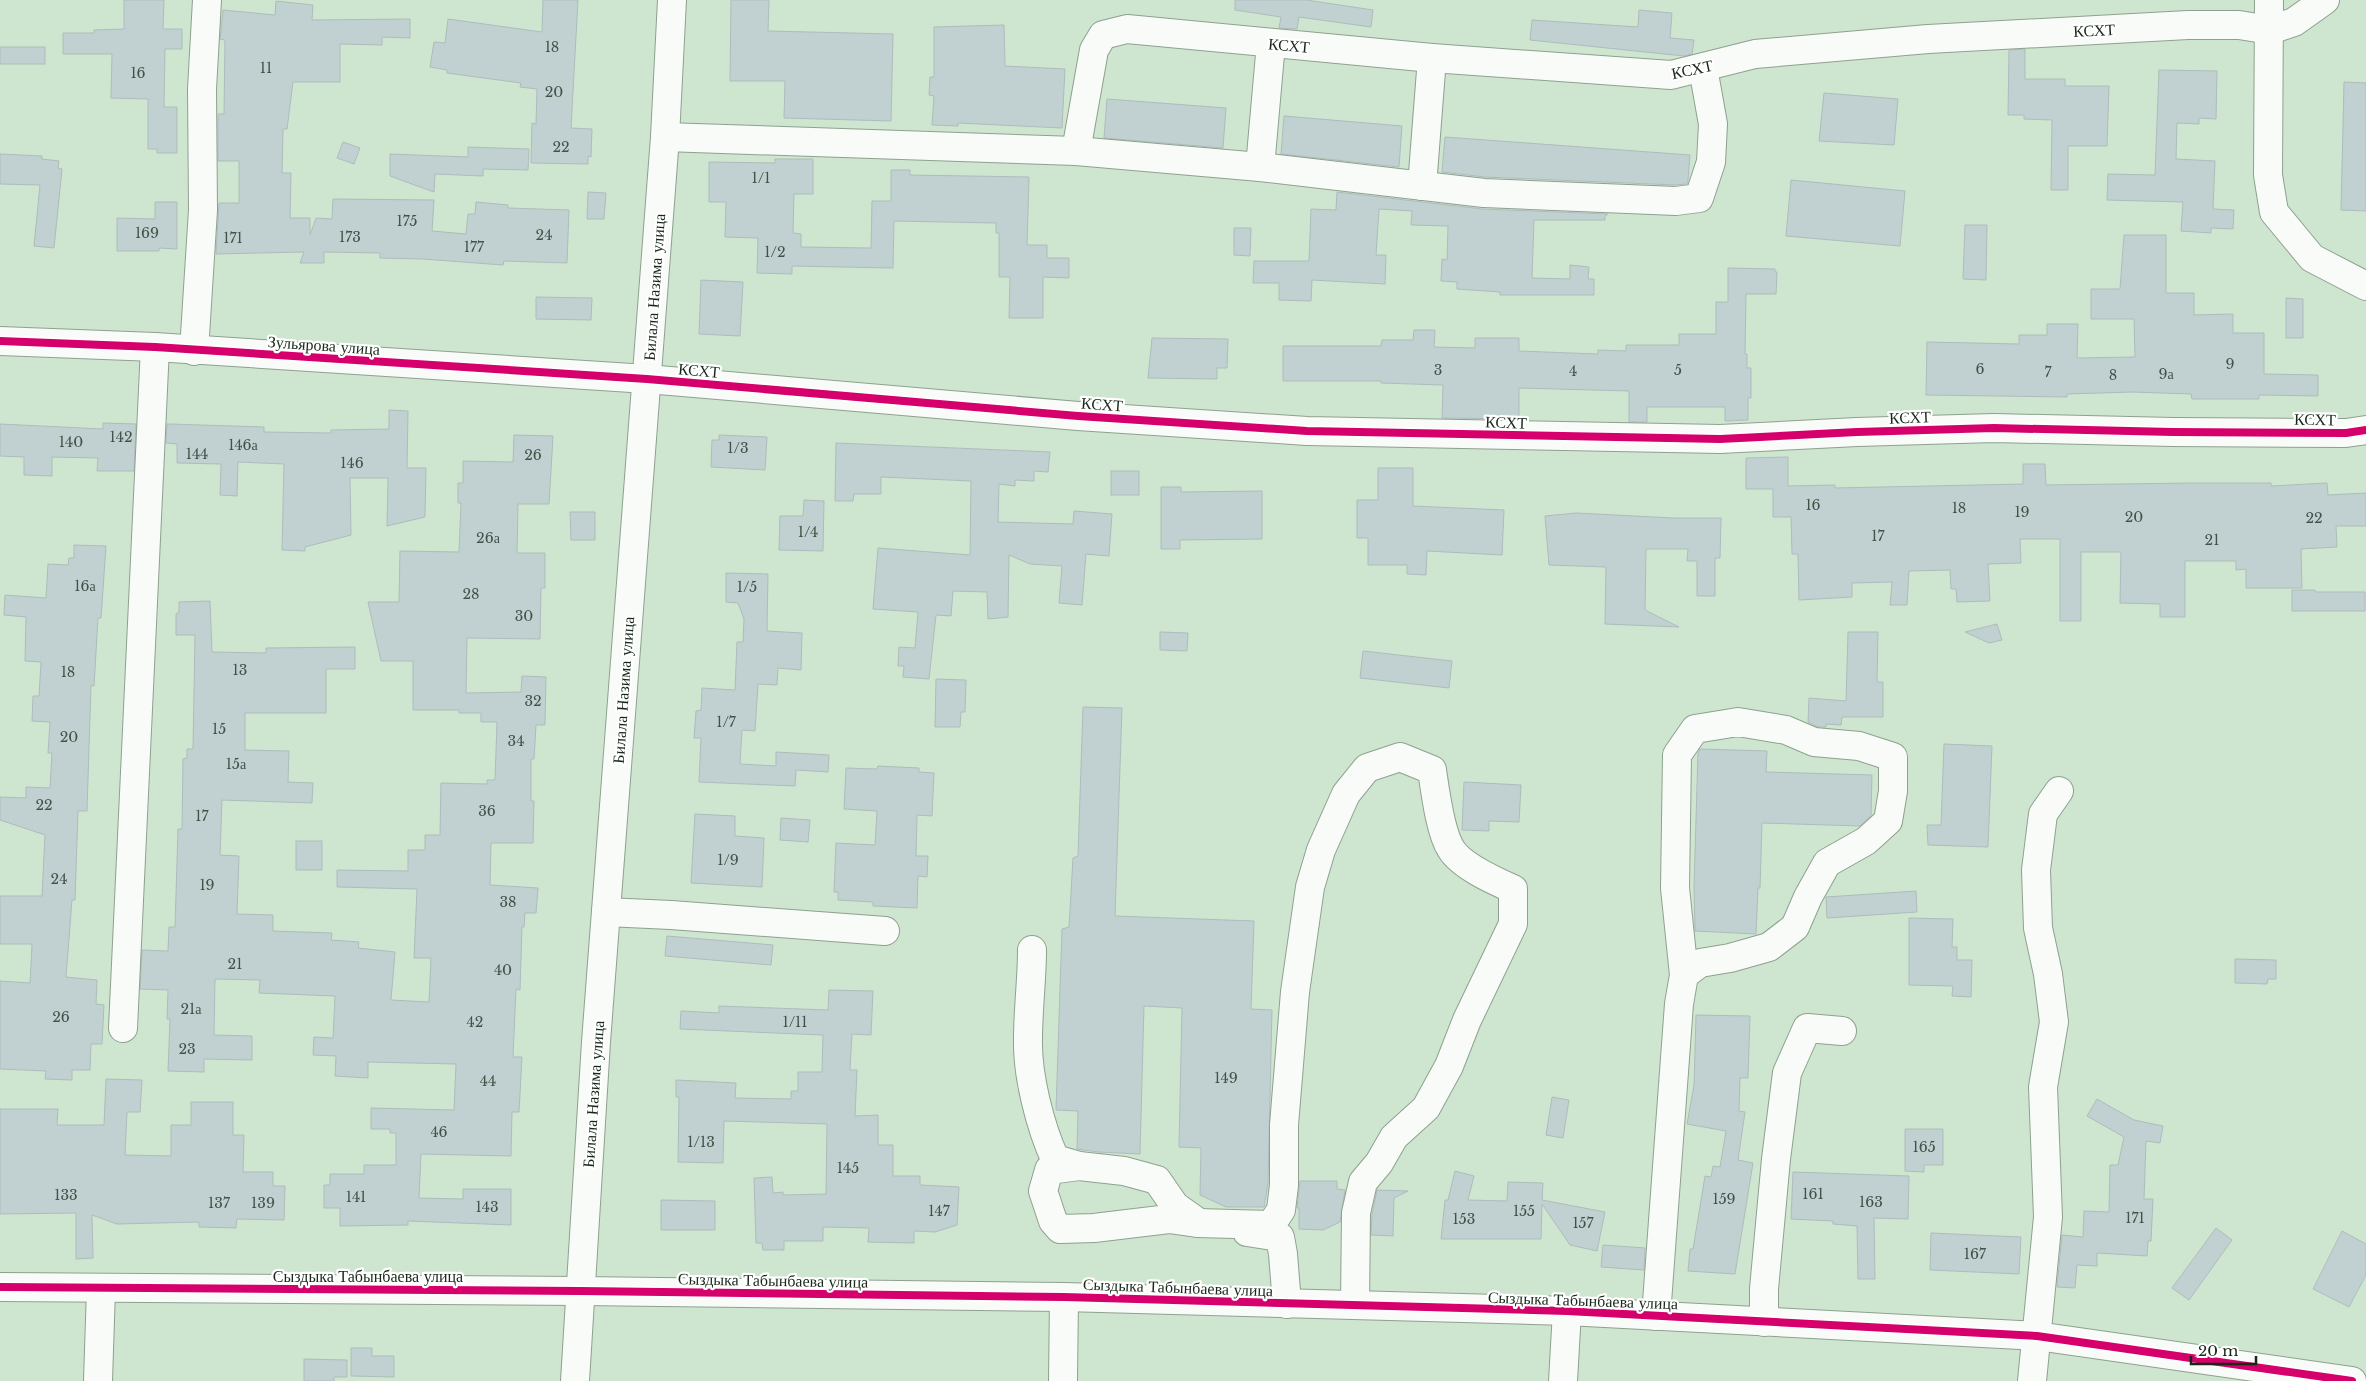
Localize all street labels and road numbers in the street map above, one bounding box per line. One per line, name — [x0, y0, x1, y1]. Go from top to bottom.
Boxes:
street label: КСХТ — [2073, 19, 2116, 41]
street label: КСХТ — [1267, 33, 1311, 57]
street label: КСХТ — [1669, 55, 1715, 83]
street label: Билала Назима улица — [639, 213, 669, 361]
street label: Зульярова улица — [267, 331, 381, 359]
street label: КСХТ — [677, 358, 721, 382]
street label: КСХТ — [1080, 393, 1124, 415]
street label: КСХТ — [1889, 406, 1931, 428]
street label: КСХТ — [2294, 409, 2336, 429]
street label: КСХТ — [1485, 411, 1527, 433]
street label: Билала Назима улица — [608, 616, 638, 764]
street label: Билала Назима улица — [578, 1020, 608, 1168]
street label: Сыздыка Табынбаева улица — [273, 1266, 463, 1286]
street label: Сыздыка Табынбаева улица — [678, 1268, 868, 1292]
street label: Сыздыка Табынбаева улица — [1083, 1274, 1273, 1300]
street label: Сыздыка Табынбаева улица — [1488, 1287, 1678, 1313]

